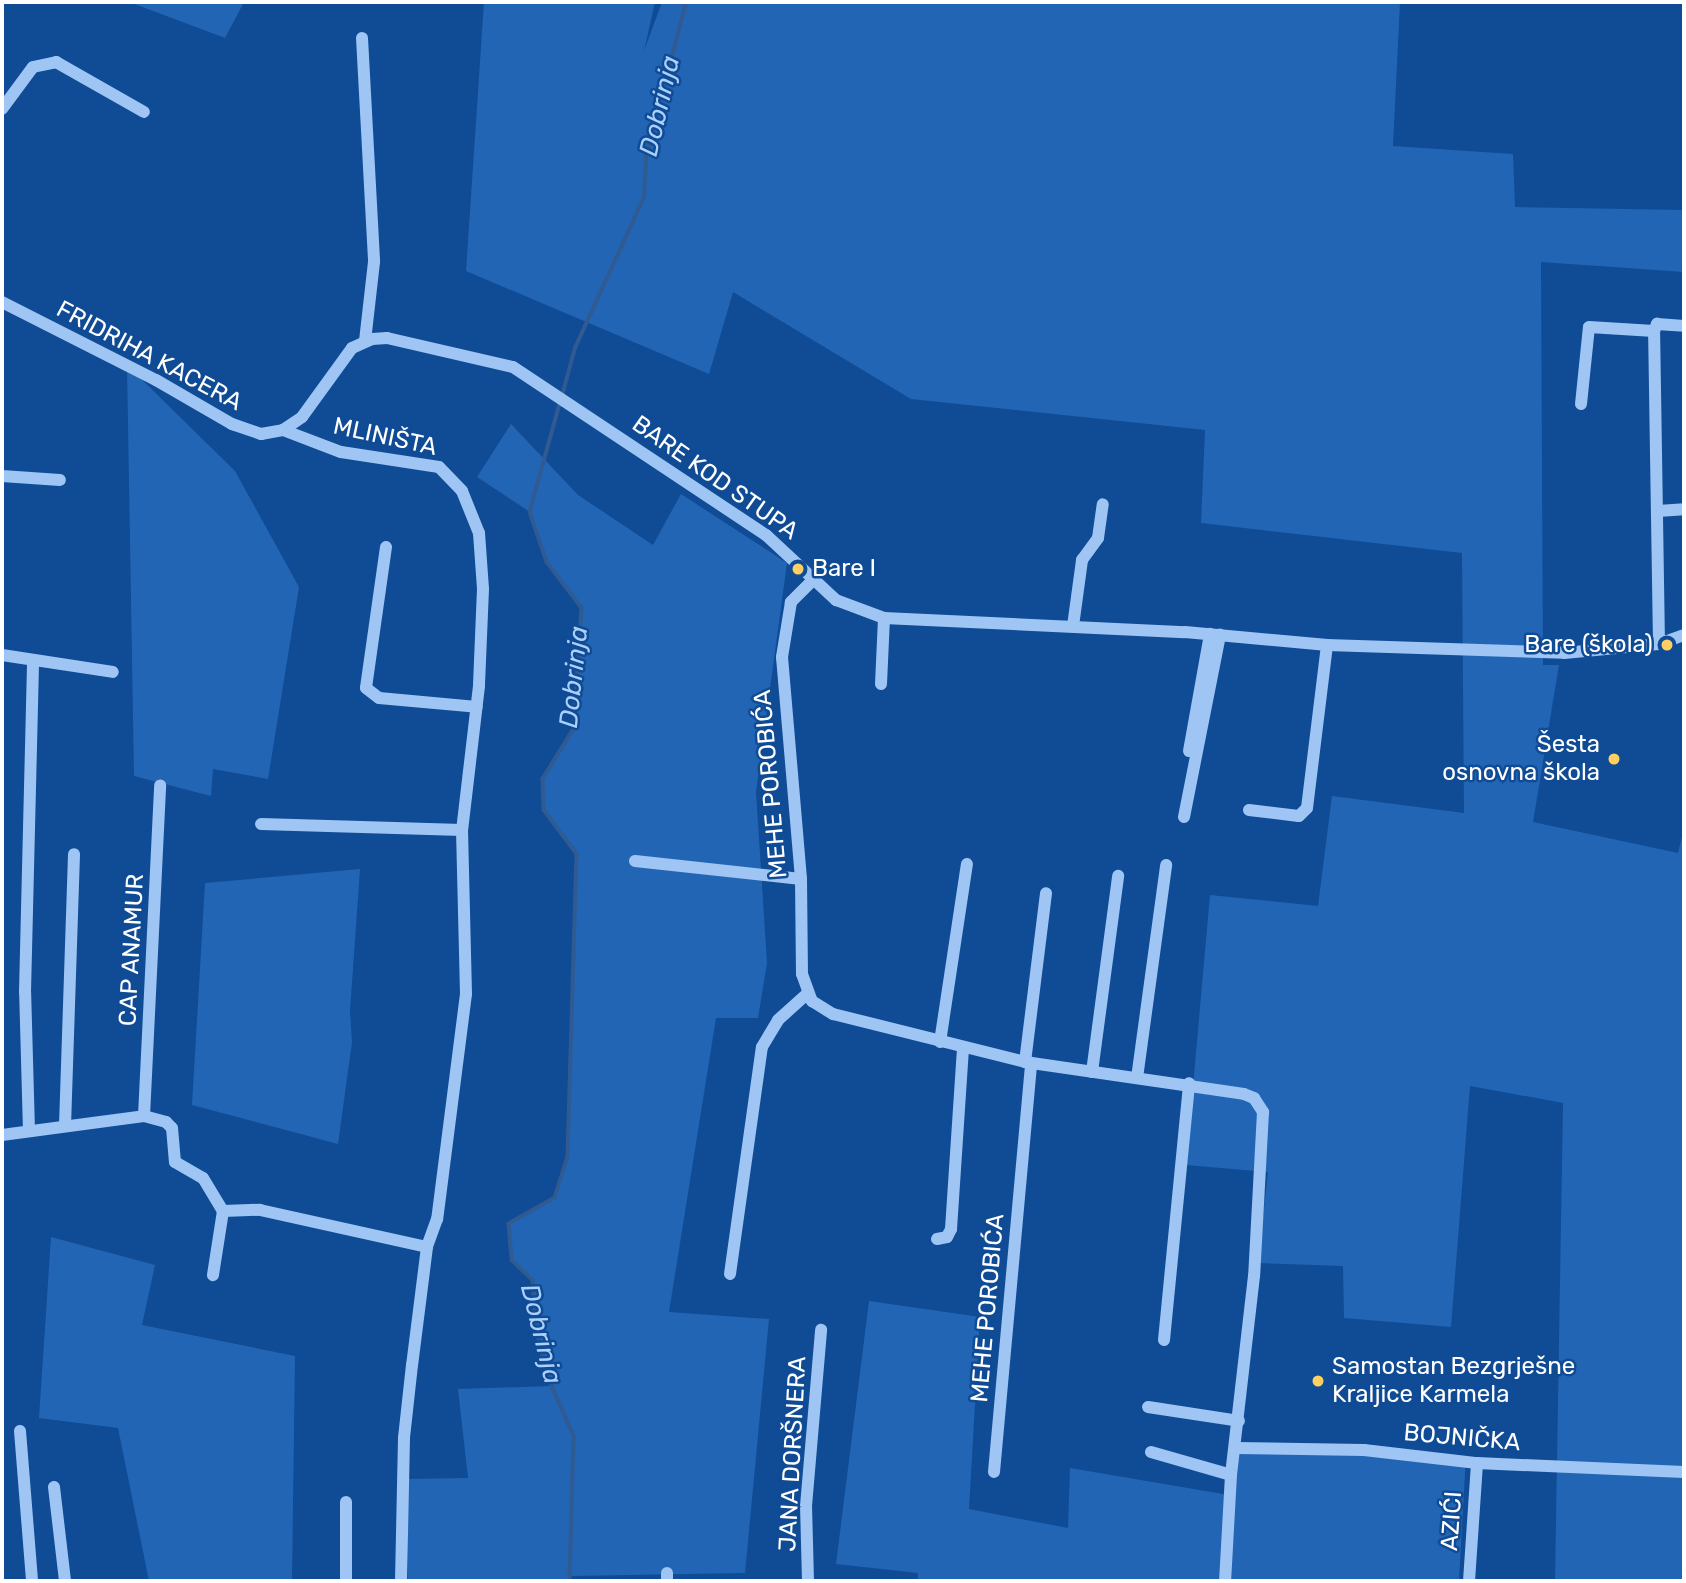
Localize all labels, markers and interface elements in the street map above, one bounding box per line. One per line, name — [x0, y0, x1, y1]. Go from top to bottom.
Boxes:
water label: Dobrinja — [633, 53, 687, 159]
street label: FRIDRIHA KACERA — [51, 295, 247, 417]
street label: BARE KOD STUPA — [626, 410, 804, 546]
street label: MLINIŠTA — [331, 412, 439, 462]
place label: Bare I — [812, 555, 876, 583]
marker: Bare I — [790, 561, 806, 577]
water label: Dobrinja — [553, 625, 595, 729]
place label: Bare (škola) — [1524, 631, 1653, 659]
marker: Bare (škola) — [1659, 637, 1675, 653]
street label: MEHE POROBIĆA — [748, 688, 794, 880]
place label: Šesta osnovna škola — [1442, 731, 1600, 787]
marker: Šesta osnovna škola — [1606, 751, 1622, 767]
street label: CAP ANAMUR — [114, 873, 150, 1027]
street label: MEHE POROBIĆA — [965, 1212, 1011, 1404]
water label: Dobrinja — [514, 1281, 568, 1387]
place label: Samostan Bezgrješne Kraljice Karmela — [1332, 1353, 1575, 1409]
street label: JANA DORŠNERA — [773, 1355, 813, 1553]
marker: Samostan Bezgrješne Kraljice Karmela — [1310, 1373, 1326, 1389]
street label: BOJNIČKA — [1402, 1419, 1522, 1457]
street label: AZIĆI — [1436, 1490, 1468, 1552]

